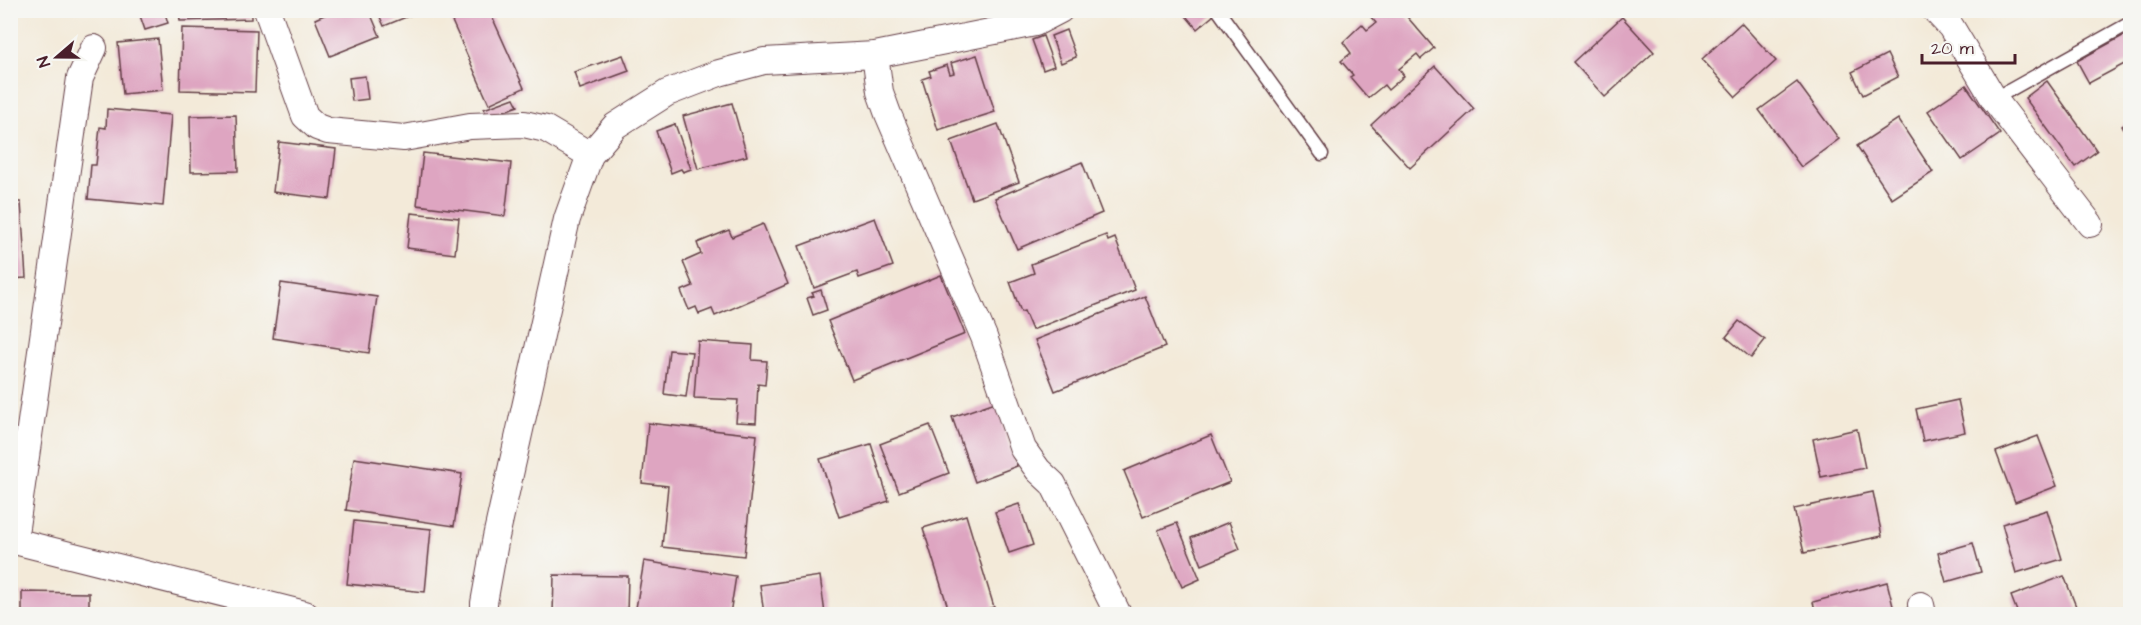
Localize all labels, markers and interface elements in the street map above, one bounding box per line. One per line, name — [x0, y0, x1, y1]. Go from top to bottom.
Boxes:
north arrow — [27, 27, 87, 87]
scale bar — [1922, 27, 2015, 65]
text: 20 m — [1931, 36, 1974, 61]
text: N — [32, 53, 56, 70]

